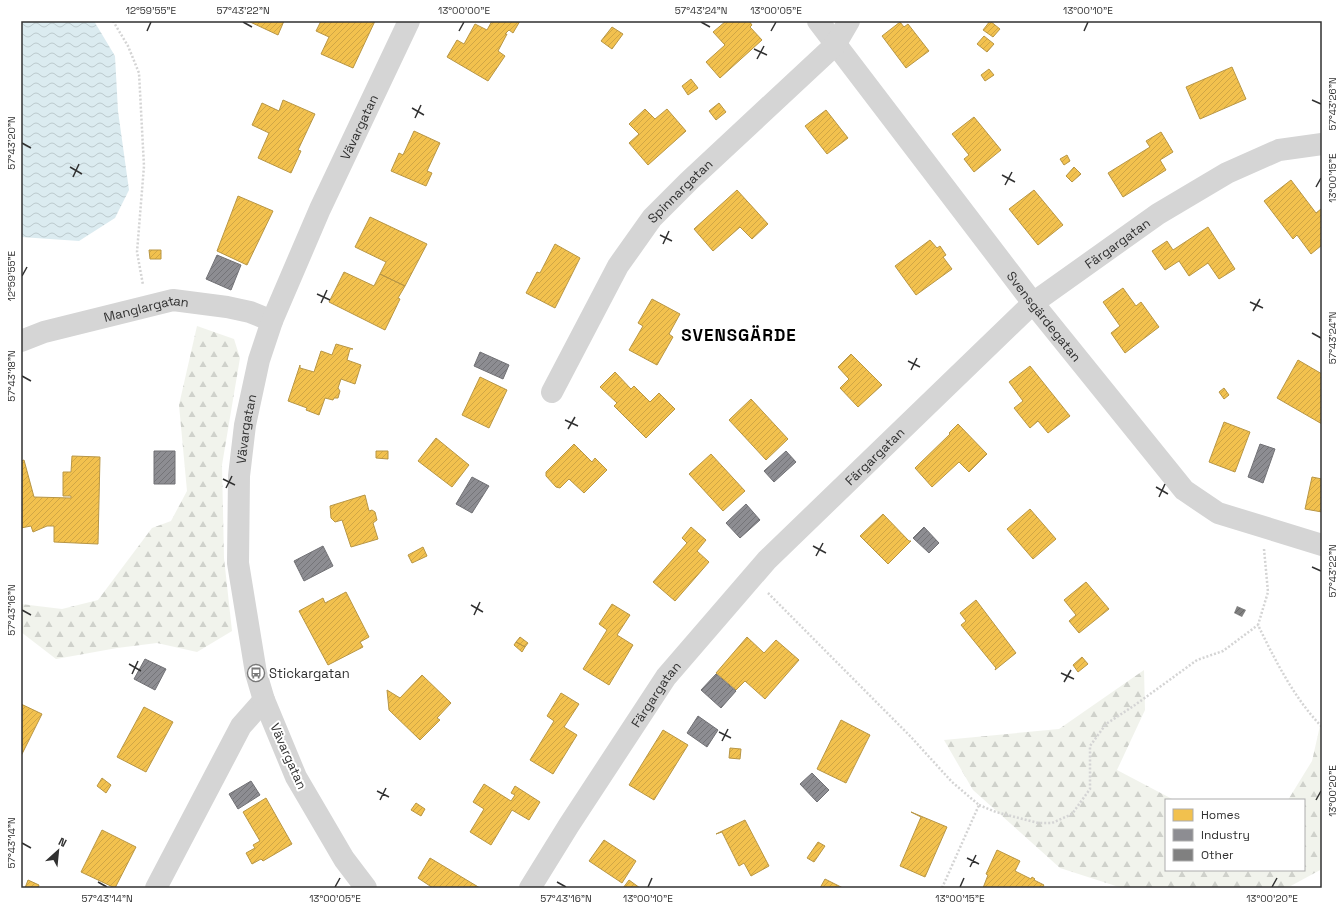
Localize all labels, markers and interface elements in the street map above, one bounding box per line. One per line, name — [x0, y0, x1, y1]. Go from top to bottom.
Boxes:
text: 12°59'55"E — [126, 4, 177, 17]
text: 57°43'22"N — [216, 4, 270, 17]
text: 13°00'00"E — [438, 4, 490, 17]
text: 57°43'24"N — [675, 4, 727, 17]
text: 13°00'05"E — [750, 4, 802, 17]
text: 13°00'10"E — [1063, 4, 1113, 17]
text: 57°43'26"N — [1326, 77, 1339, 131]
street label: Vävargatan — [337, 92, 382, 163]
text: 57°43'20"N — [5, 116, 18, 170]
text: 13°00'15"E — [1326, 153, 1339, 203]
street label: Spinnargatan — [644, 155, 716, 227]
street label: Färgargatan — [1082, 214, 1154, 272]
text: 12°59'55"E — [5, 250, 18, 301]
street label: Svensgärdegatan — [1003, 268, 1085, 365]
street label: Manglargatan — [102, 292, 190, 326]
text: 57°43'24"N — [1326, 312, 1339, 364]
district label: SVENSGÄRDE — [681, 324, 797, 346]
text: 57°43'18"N — [5, 350, 18, 402]
street label: Vävargatan — [232, 393, 260, 465]
street label: Färgargatan — [841, 424, 908, 489]
text: 57°43'22"N — [1326, 544, 1339, 598]
text: 57°43'16"N — [5, 584, 18, 636]
street label: Färgargatan — [627, 658, 685, 731]
bus stop icon: Stickargatan — [246, 663, 266, 683]
place label: Stickargatan — [269, 665, 350, 682]
street label: Vävargatan — [266, 721, 311, 792]
text: 13°00'20"E — [1326, 765, 1339, 817]
legend — [1165, 799, 1305, 871]
text: Homes — [1201, 807, 1240, 823]
text: 57°43'14"N — [5, 817, 18, 869]
text: Industry — [1201, 827, 1250, 843]
north arrow — [38, 831, 78, 871]
text: N — [56, 834, 69, 850]
text: Other — [1201, 847, 1234, 863]
text: 57°43'14"N — [81, 892, 133, 905]
text: 13°00'05"E — [309, 892, 361, 905]
text: 57°43'16"N — [540, 892, 592, 905]
text: 13°00'10"E — [623, 892, 673, 905]
text: 13°00'15"E — [935, 892, 985, 905]
text: 13°00'20"E — [1246, 892, 1298, 905]

